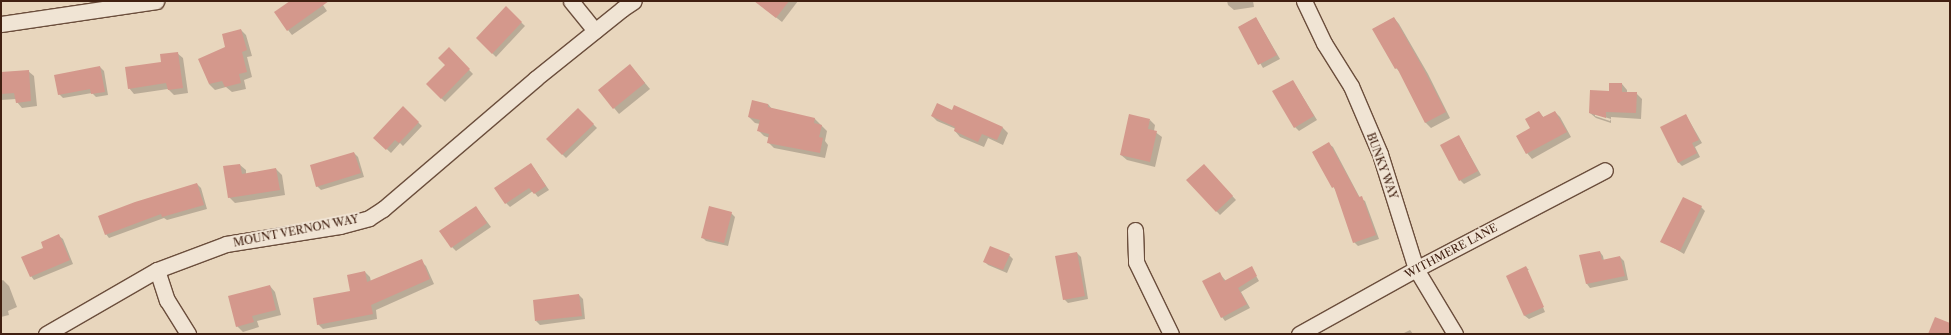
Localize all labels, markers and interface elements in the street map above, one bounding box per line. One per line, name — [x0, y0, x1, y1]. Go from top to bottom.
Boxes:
street label: BUNKY WAY — [1364, 131, 1400, 201]
street label: MOUNT VERNON WAY — [232, 212, 360, 250]
street label: WITHMERE LANE — [1402, 221, 1500, 281]

